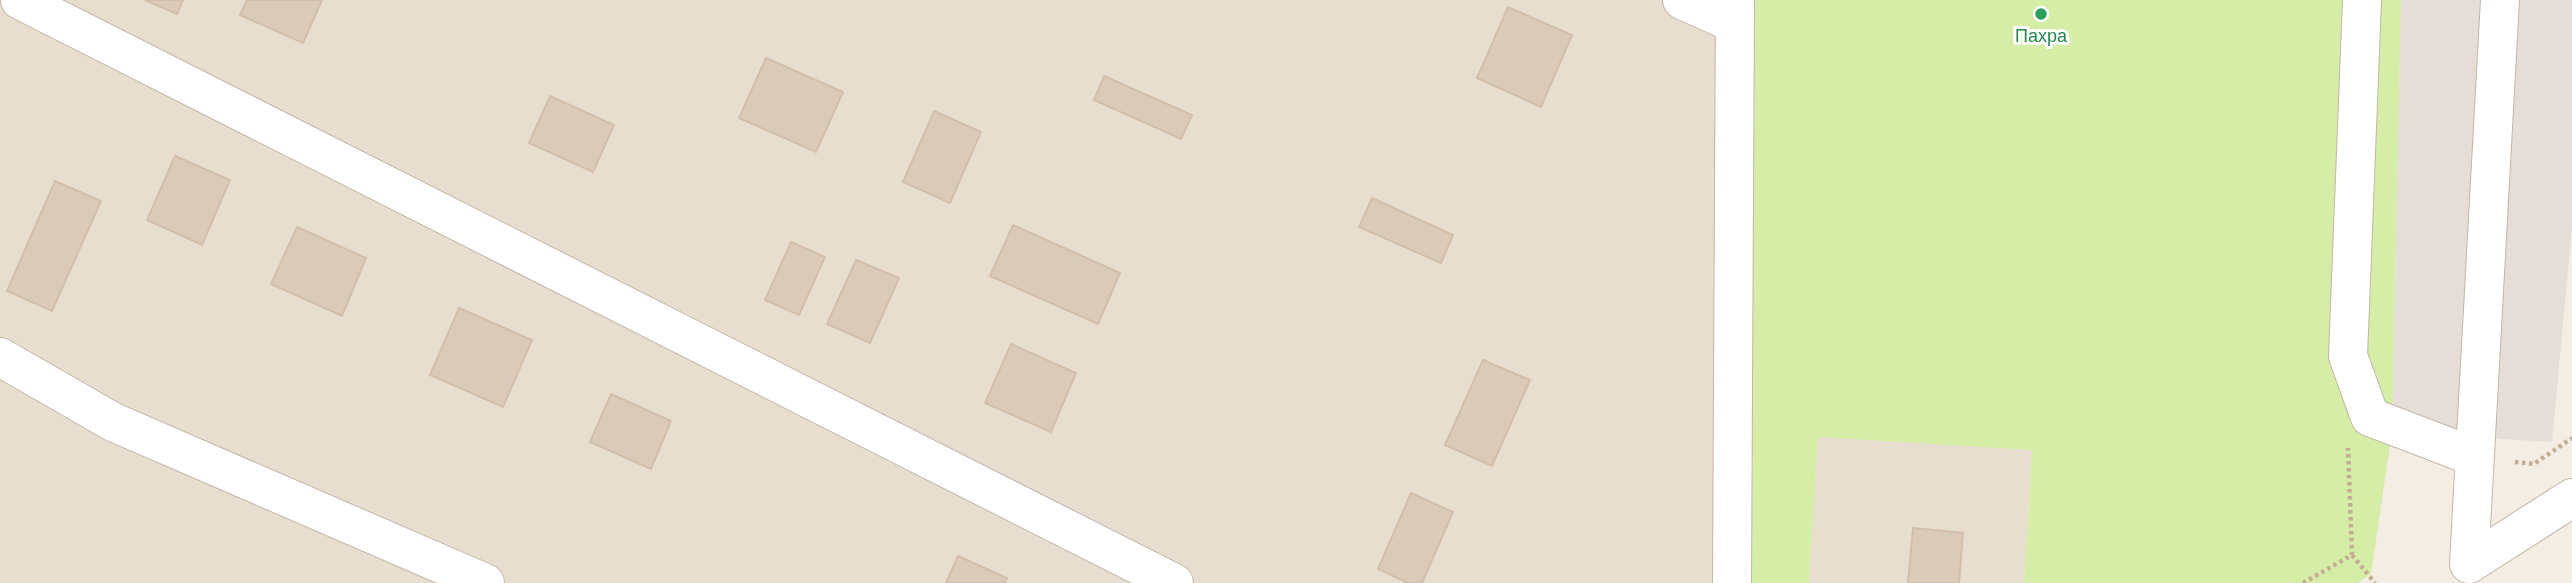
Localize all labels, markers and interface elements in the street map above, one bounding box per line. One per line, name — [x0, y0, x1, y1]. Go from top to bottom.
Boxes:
marker: Пахра — [2033, 6, 2049, 22]
place label: Пахра — [2015, 26, 2068, 46]

